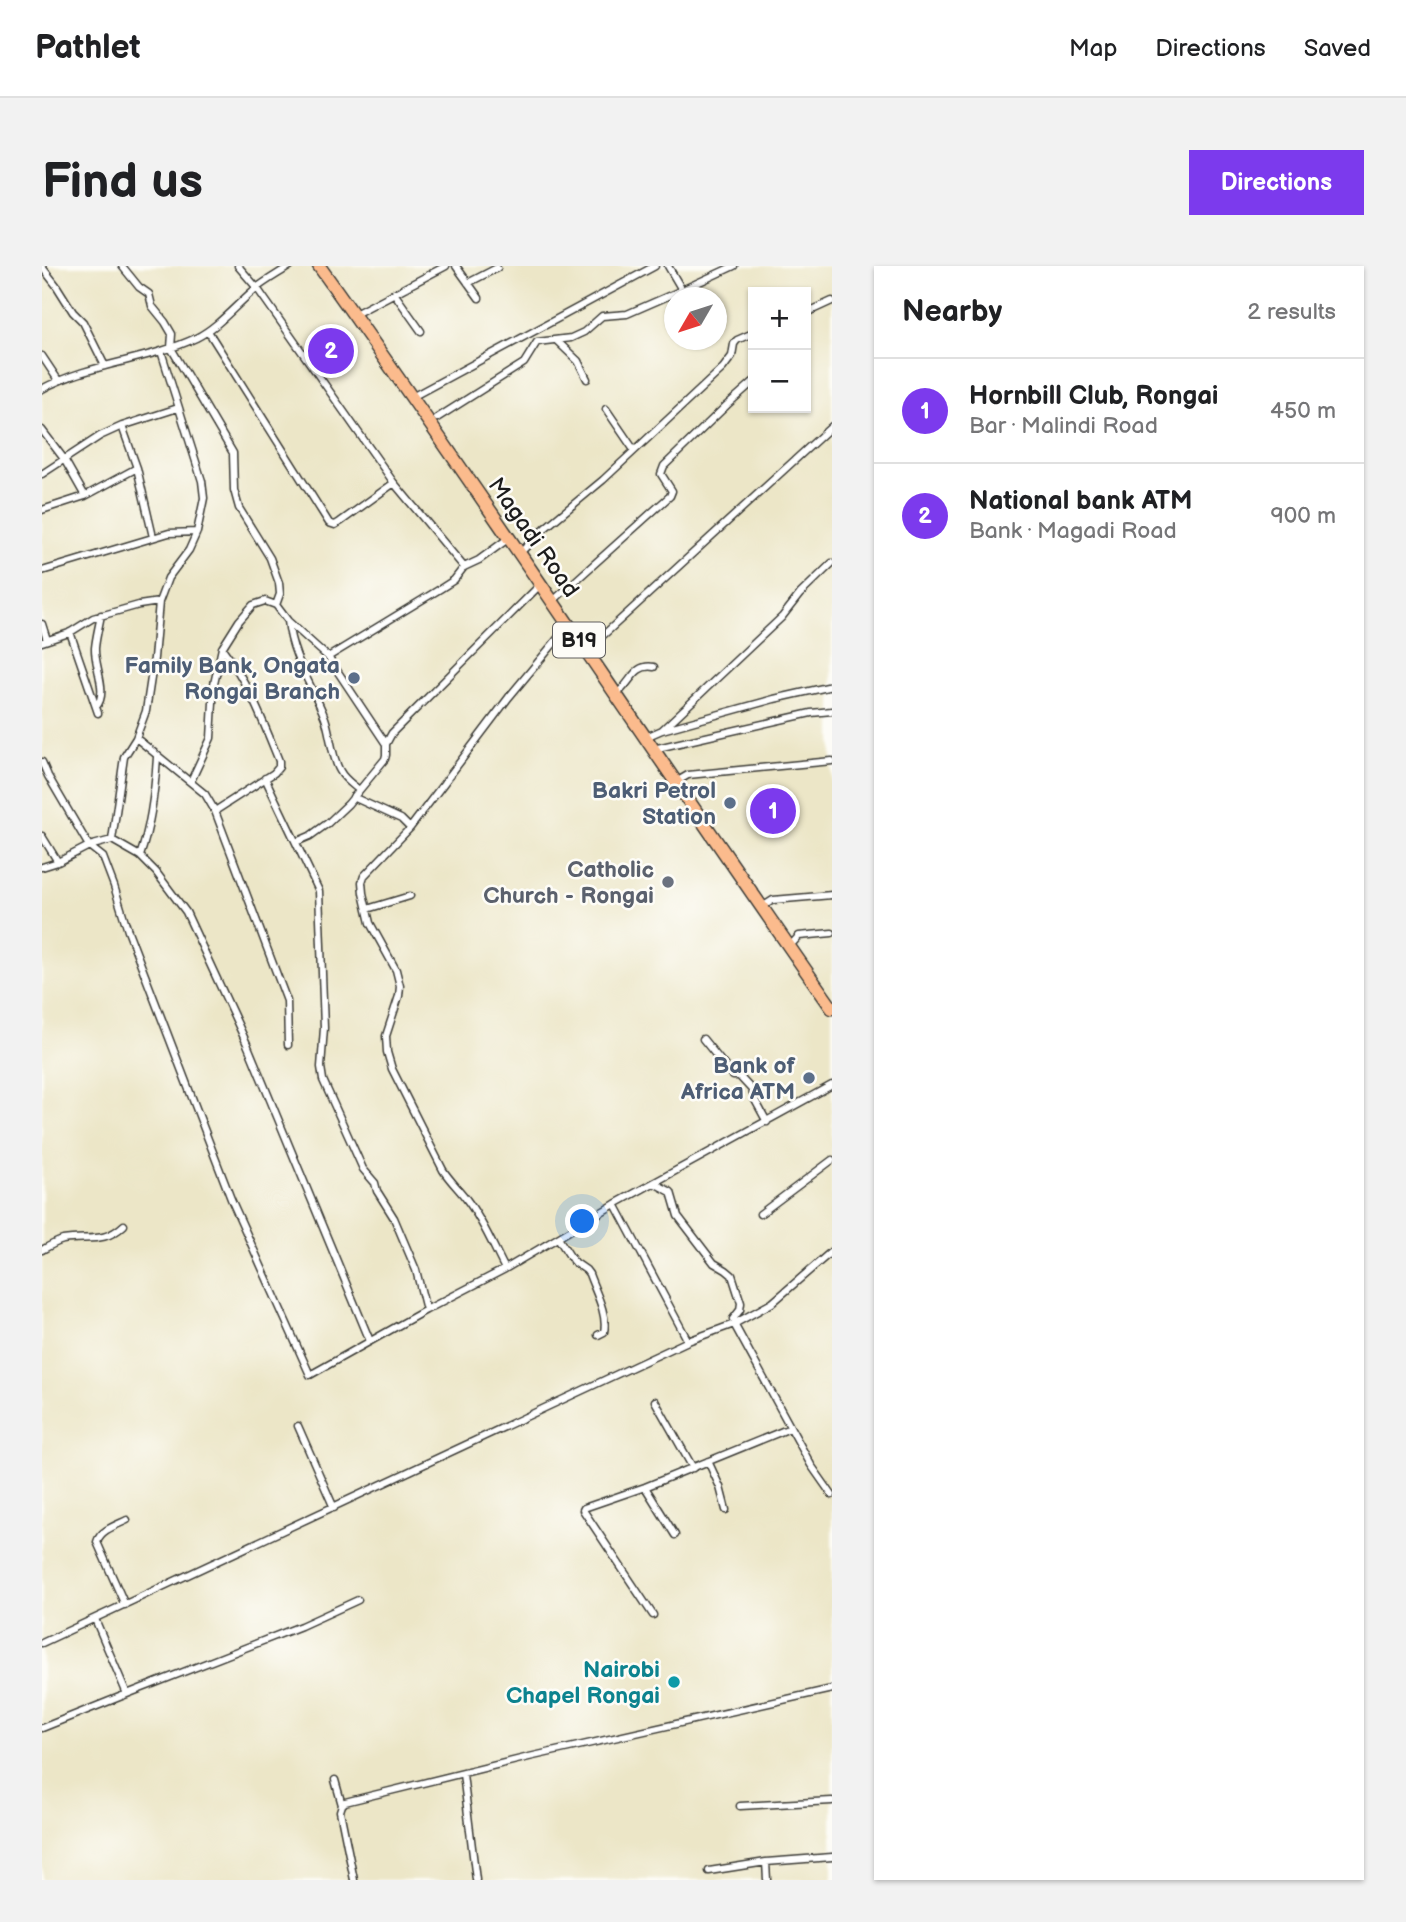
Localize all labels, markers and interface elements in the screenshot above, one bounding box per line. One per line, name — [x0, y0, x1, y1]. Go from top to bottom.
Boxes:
text: Pathlet — [35, 28, 140, 68]
text: Map — [1069, 34, 1117, 63]
text: Directions — [1155, 34, 1266, 63]
text: Saved — [1304, 34, 1371, 63]
button: Directions — [1189, 150, 1364, 215]
text: Find us — [42, 153, 203, 212]
north arrow — [664, 287, 727, 350]
map controls — [748, 287, 811, 413]
button: + — [748, 287, 811, 350]
text: Nearby — [902, 294, 1002, 330]
text: 2 results — [1247, 298, 1336, 326]
pin: 2 — [308, 325, 354, 377]
button: − — [748, 350, 811, 413]
text: Hornbill Club, Rongai — [969, 381, 1218, 412]
text: 1 — [920, 397, 930, 425]
text: 450 m — [1270, 397, 1336, 425]
text: Bar · Malindi Road — [969, 412, 1158, 440]
street label: Magadi Road — [482, 472, 585, 603]
text: National bank ATM — [969, 486, 1192, 517]
text: 2 — [918, 502, 932, 530]
text: 900 m — [1270, 502, 1336, 530]
text: Bank · Magadi Road — [969, 517, 1177, 545]
road number: B19 — [553, 622, 605, 658]
place label: Family Bank, Ongata Rongai Branch — [124, 652, 340, 706]
marker: Family Bank, Ongata Rongai Branch — [346, 670, 362, 686]
place label: Bakri Petrol Station — [592, 777, 716, 831]
pin: 1 — [750, 785, 796, 837]
marker: Bakri Petrol Station — [722, 795, 738, 811]
place label: Catholic Church - Rongai — [483, 856, 654, 910]
marker: Catholic Church - Rongai — [660, 874, 676, 890]
place label: Bank of Africa ATM — [680, 1052, 795, 1106]
marker: Bank of Africa ATM — [801, 1070, 817, 1086]
your location — [565, 1204, 599, 1238]
place label: Nairobi Chapel Rongai — [506, 1656, 660, 1710]
marker: Nairobi Chapel Rongai — [666, 1674, 682, 1690]

